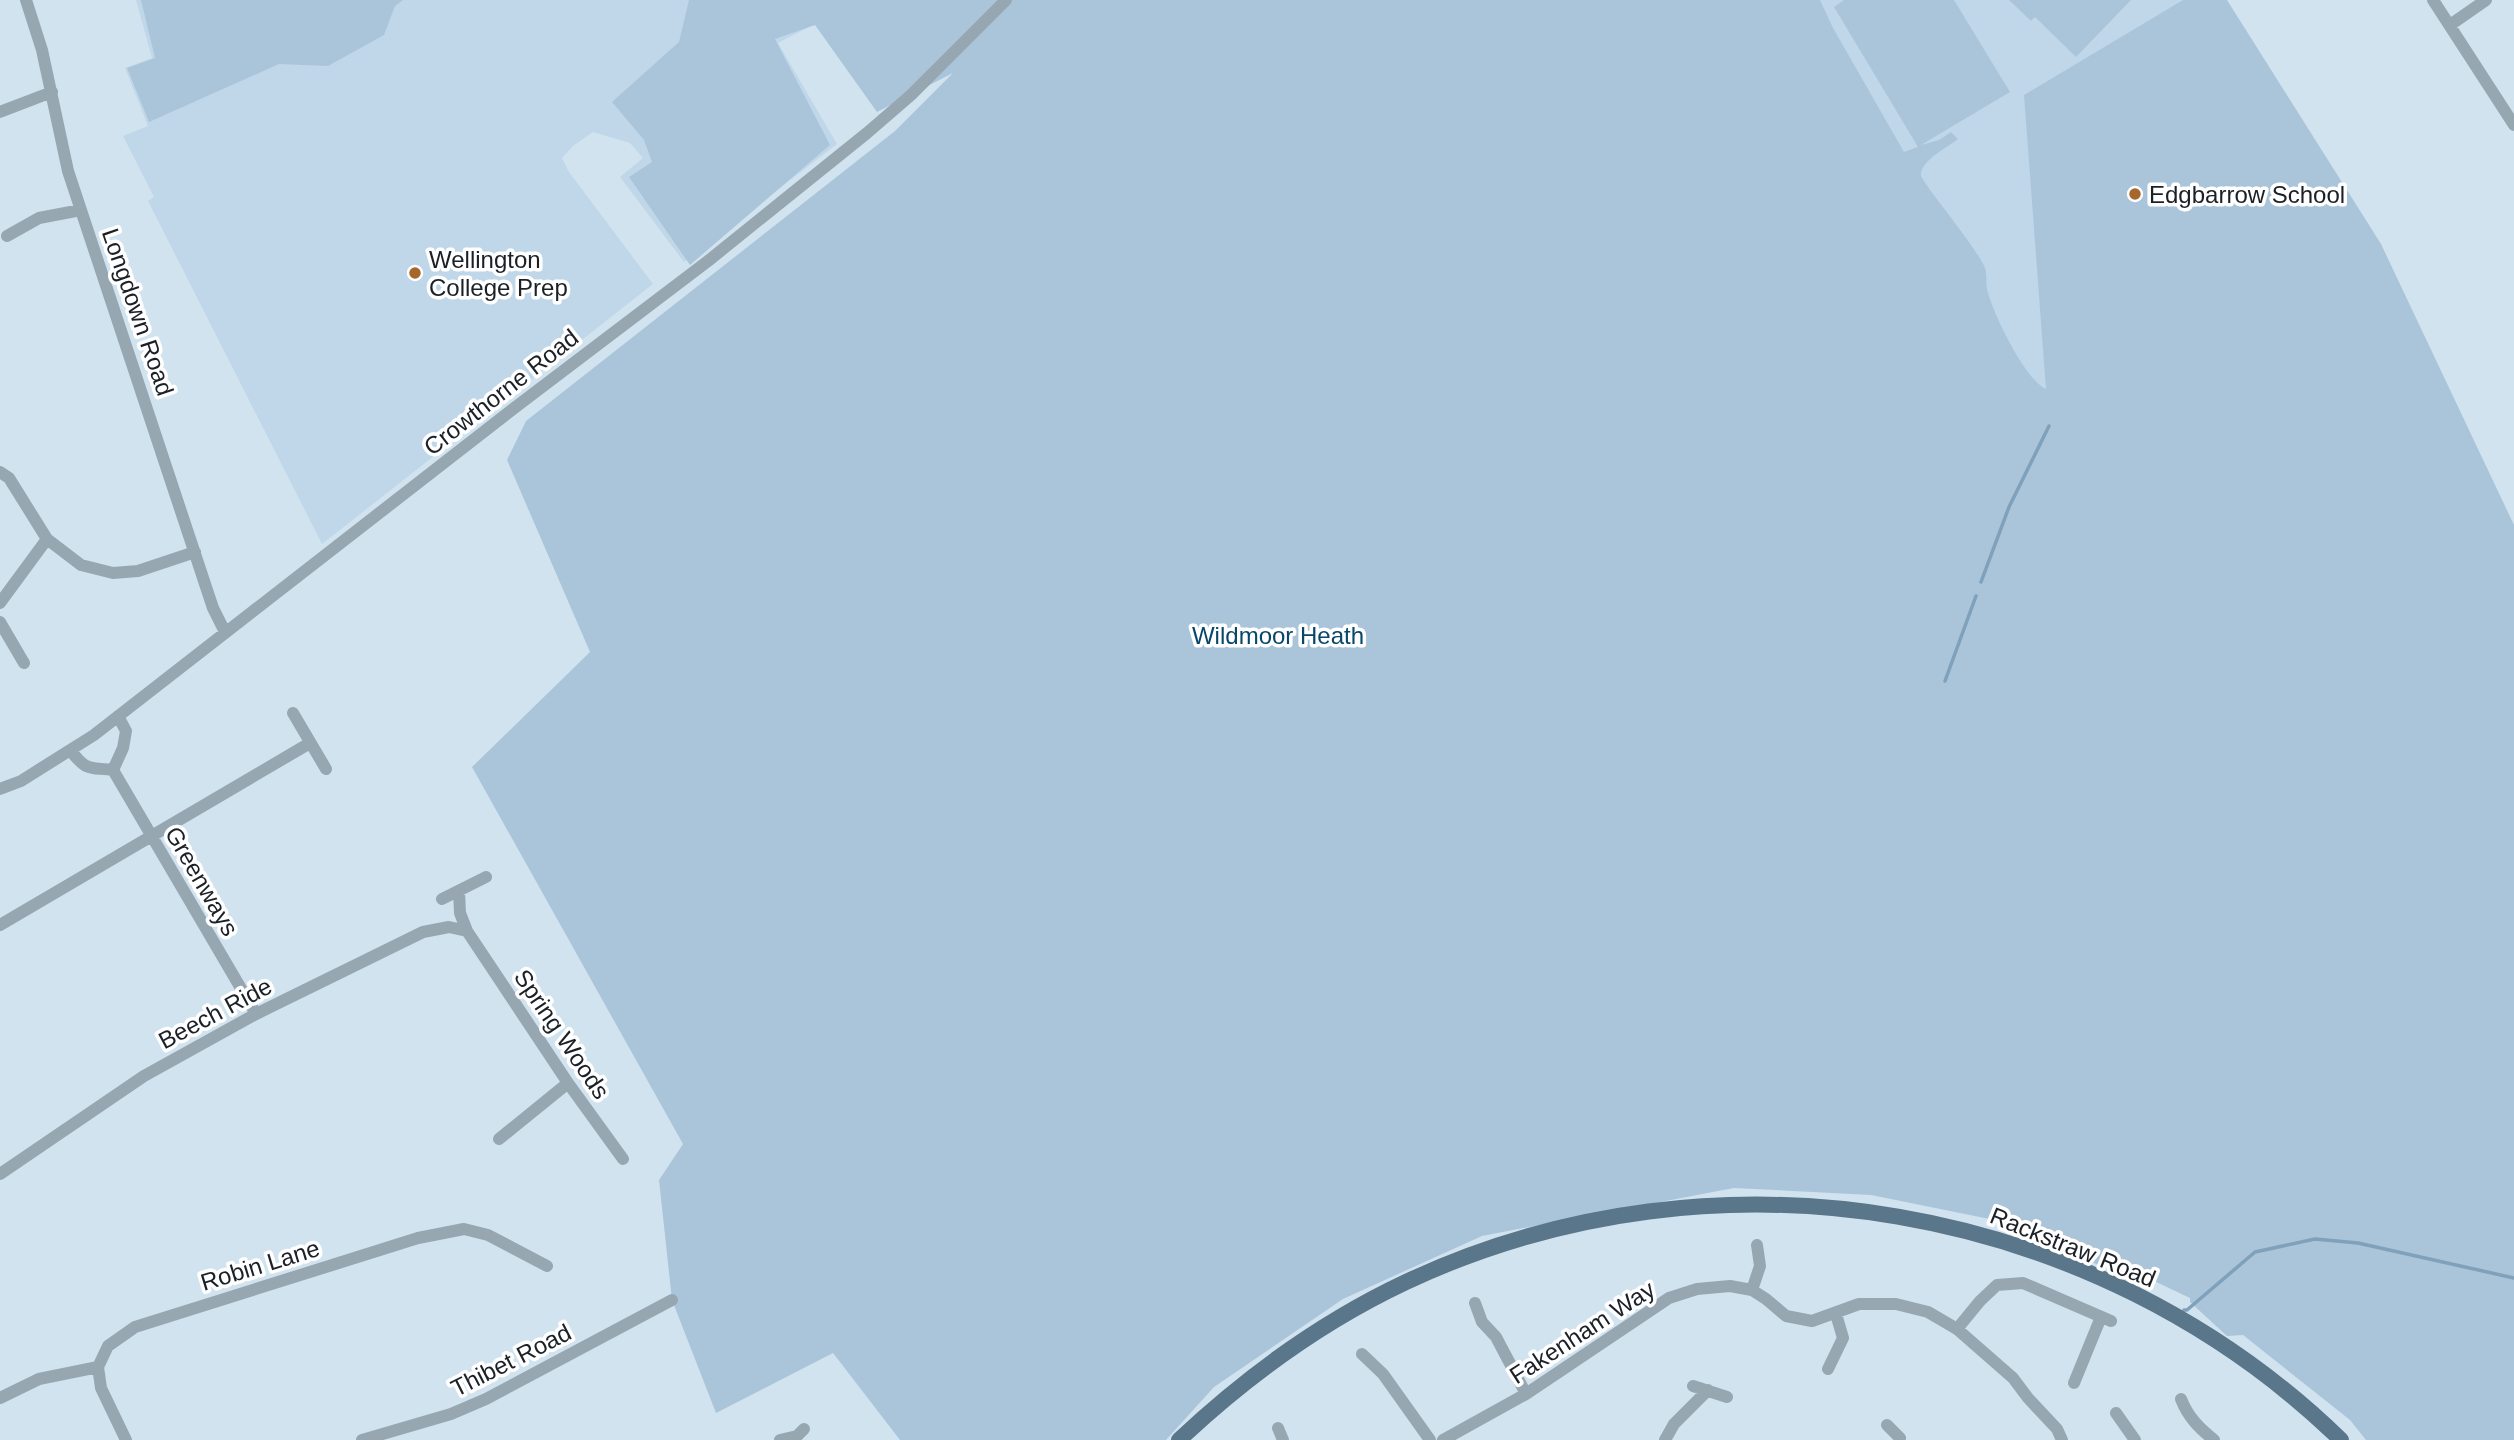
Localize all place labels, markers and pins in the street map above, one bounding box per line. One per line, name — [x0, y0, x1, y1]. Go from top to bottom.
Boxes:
place label: Edgbarrow School — [2149, 181, 2345, 208]
marker: Edgbarrow School — [2127, 186, 2143, 202]
place label: Wellington College Prep — [429, 246, 568, 301]
marker: Wellington College Prep — [407, 265, 423, 281]

